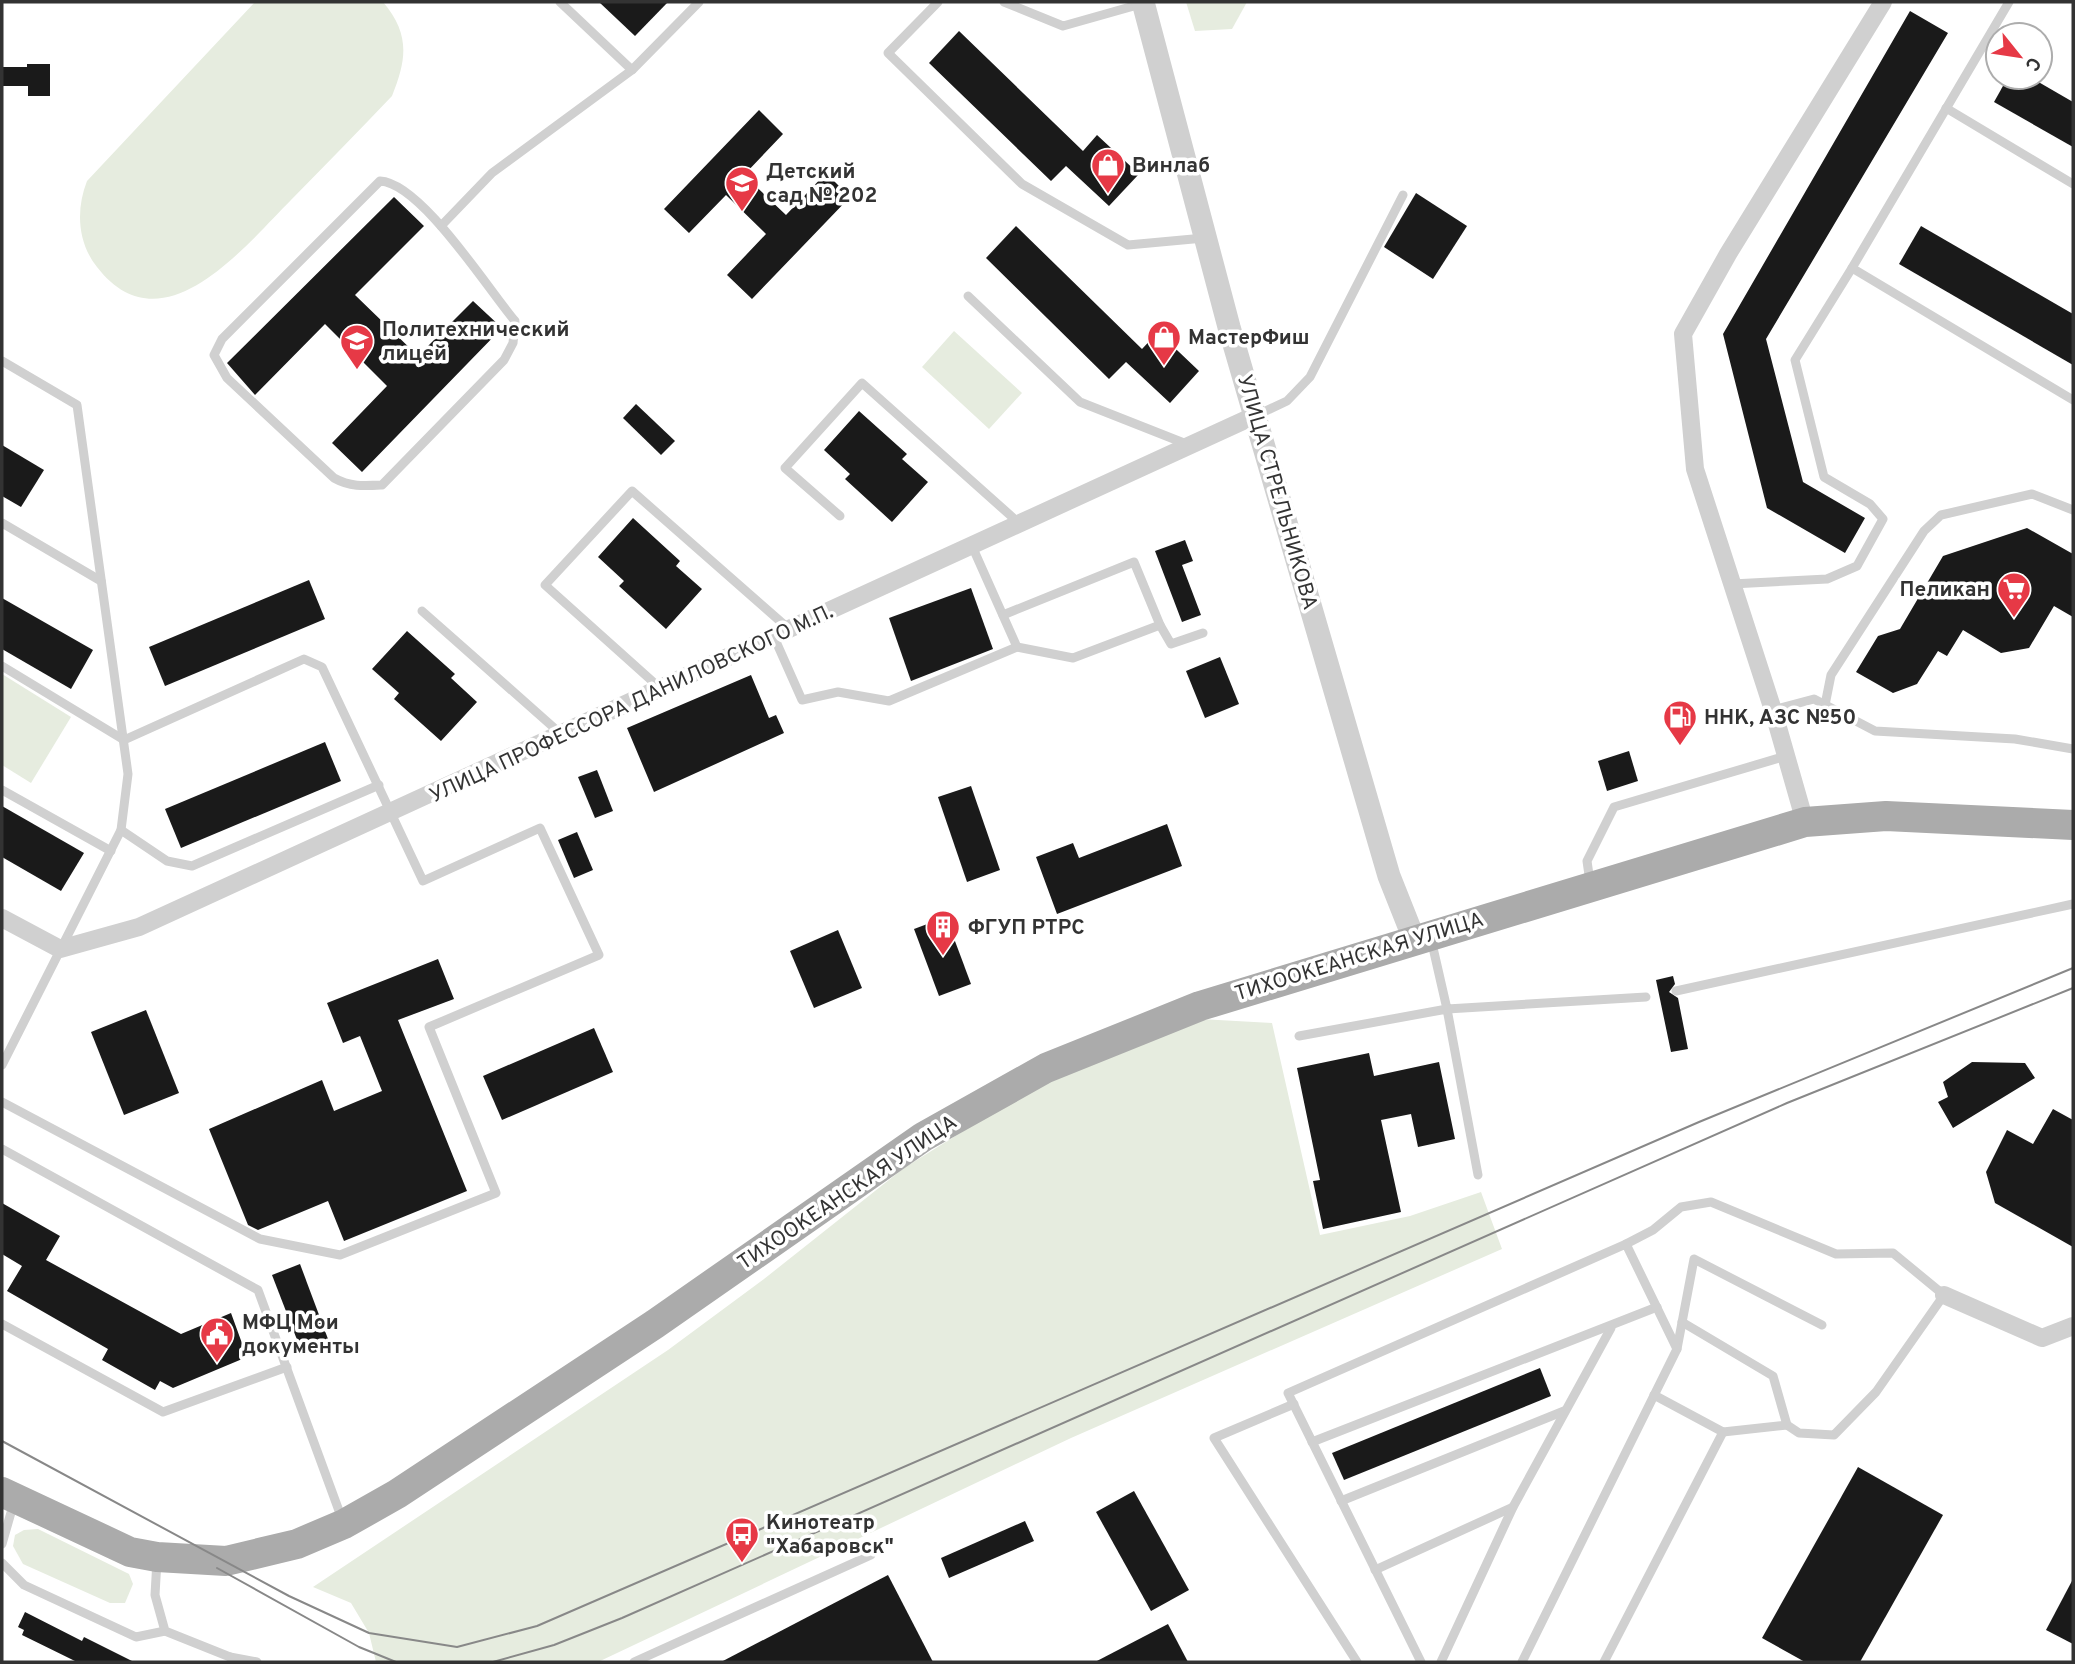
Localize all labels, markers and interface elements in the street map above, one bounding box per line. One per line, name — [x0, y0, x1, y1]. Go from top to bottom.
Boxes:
north arrow — [1984, 21, 2054, 91]
text: С — [2019, 52, 2045, 75]
shop icon: Винлаб — [1089, 146, 1127, 195]
place label: Винлаб — [1132, 153, 1210, 180]
place label: Детский сад № 202 — [766, 159, 877, 210]
school or university icon: Детский сад № 202 — [723, 164, 761, 213]
place label: Политехнический лицей — [382, 317, 570, 368]
shop icon: МастерФиш — [1145, 318, 1183, 367]
school or university icon: Политехнический лицей — [338, 322, 376, 371]
place label: МастерФиш — [1188, 325, 1310, 352]
street label: УЛИЦА СТРЕЛЬНИКОВА — [1230, 372, 1323, 613]
supermarket icon: Пеликан — [1995, 570, 2033, 619]
place label: Пеликан — [1899, 577, 1990, 604]
street label: УЛИЦА ПРОФЕССОРА ДАНИЛОВСКОГО М.П. — [426, 599, 838, 810]
fuel station icon: ННК, АЗС №50 — [1661, 698, 1699, 747]
place label: ННК, АЗС №50 — [1704, 705, 1856, 732]
street label: ТИХООКЕАНСКАЯ УЛИЦА — [1232, 907, 1487, 1008]
building icon: ФГУП РТРС — [924, 908, 962, 957]
place label: ФГУП РТРС — [968, 915, 1085, 942]
street label: ТИХООКЕАНСКАЯ УЛИЦА — [733, 1110, 963, 1277]
place label: МФЦ Мои документы — [242, 1310, 360, 1361]
public building icon: МФЦ Мои документы — [198, 1315, 236, 1364]
place label: Кинотеатр "Хабаровск" — [766, 1510, 894, 1561]
bus stop icon: Кинотеатр "Хабаровск" — [723, 1515, 761, 1564]

